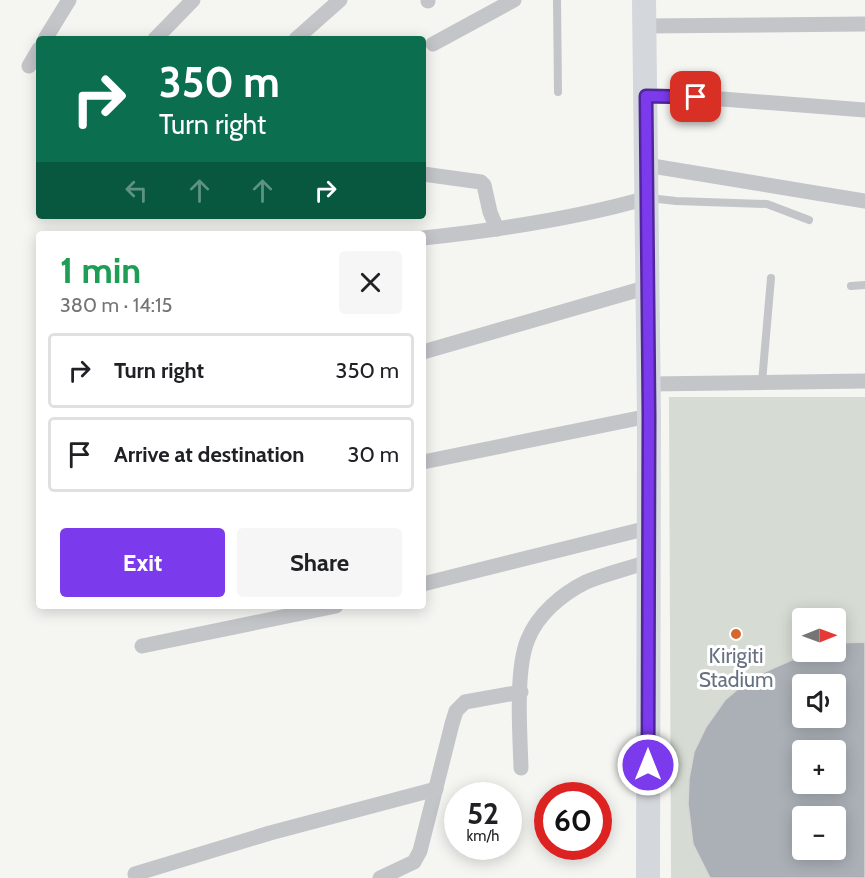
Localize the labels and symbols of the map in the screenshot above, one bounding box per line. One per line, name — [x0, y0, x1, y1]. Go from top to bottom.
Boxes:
pin — [670, 71, 721, 122]
north arrow — [792, 608, 846, 662]
marker: Kirigiti Stadium — [729, 627, 743, 641]
place label: Kirigiti Stadium — [699, 643, 773, 692]
position arrow — [616, 733, 680, 797]
speed limit sign: 60 — [534, 782, 612, 860]

